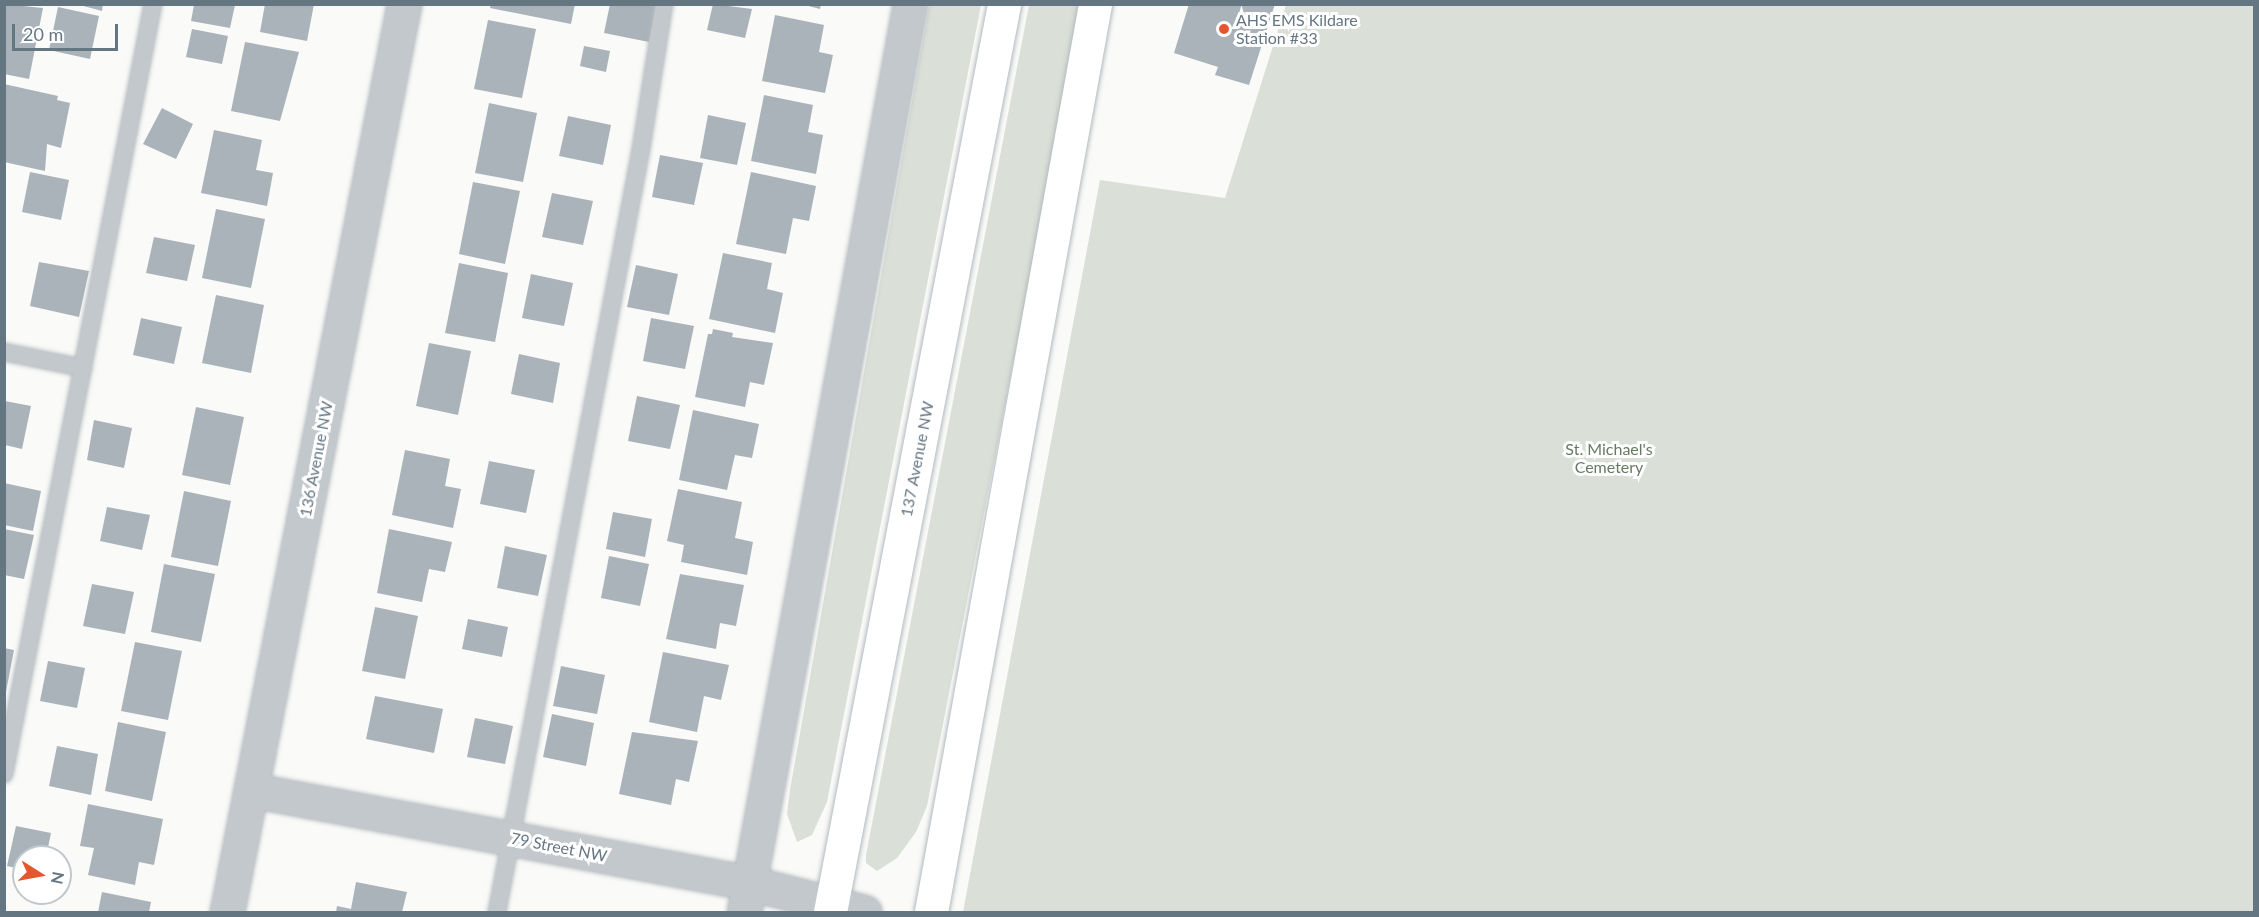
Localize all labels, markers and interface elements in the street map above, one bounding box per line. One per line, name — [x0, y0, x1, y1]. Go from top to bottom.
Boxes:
place label: AHS EMS Kildare Station #33 — [1236, 10, 1358, 48]
scale bar — [15, 12, 122, 50]
marker: AHS EMS Kildare Station #33 — [1217, 22, 1231, 36]
text: 20 m — [23, 23, 63, 45]
street label: 136 Avenue NW — [295, 399, 337, 519]
street label: 137 Avenue NW — [896, 399, 938, 519]
park label: St. Michael's Cemetery — [1565, 439, 1653, 477]
street label: 79 Street NW — [509, 828, 609, 866]
north arrow — [12, 845, 72, 905]
text: N — [48, 870, 69, 886]

